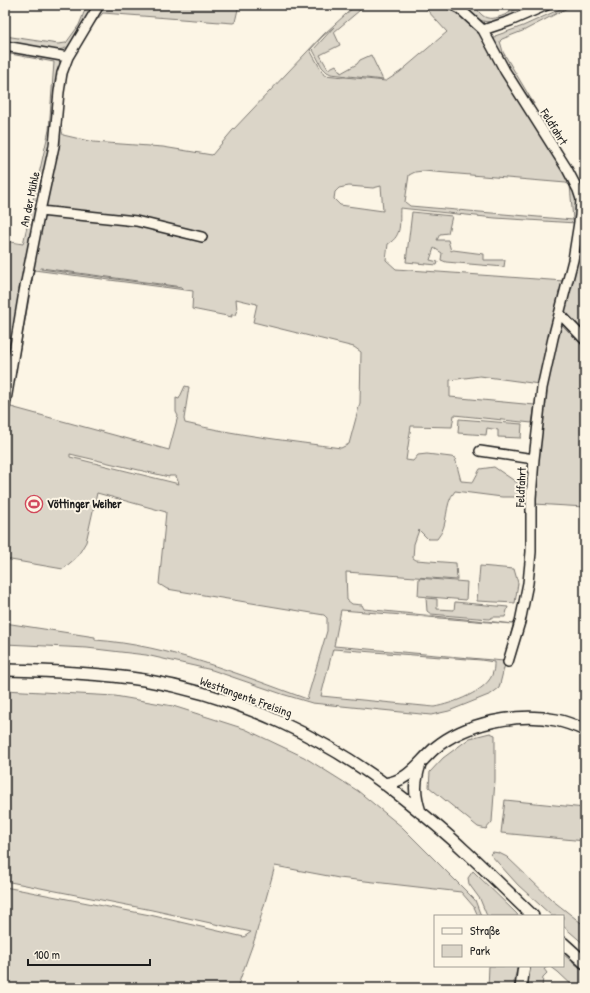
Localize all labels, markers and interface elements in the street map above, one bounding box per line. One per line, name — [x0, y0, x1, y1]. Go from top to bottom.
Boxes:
street label: Feldfahrt — [536, 104, 573, 149]
street label: An der Mühle — [15, 170, 44, 228]
street label: Feldfahrt — [511, 466, 530, 508]
sports icon: Vöttinger Weiher — [24, 494, 44, 514]
place label: Vöttinger Weiher — [47, 495, 122, 513]
street label: Westtangente Freising — [198, 672, 295, 721]
legend — [434, 915, 564, 967]
text: Straße — [470, 922, 500, 939]
scale bar — [28, 941, 150, 967]
text: Park — [470, 942, 490, 959]
text: 100 m — [34, 946, 60, 963]

